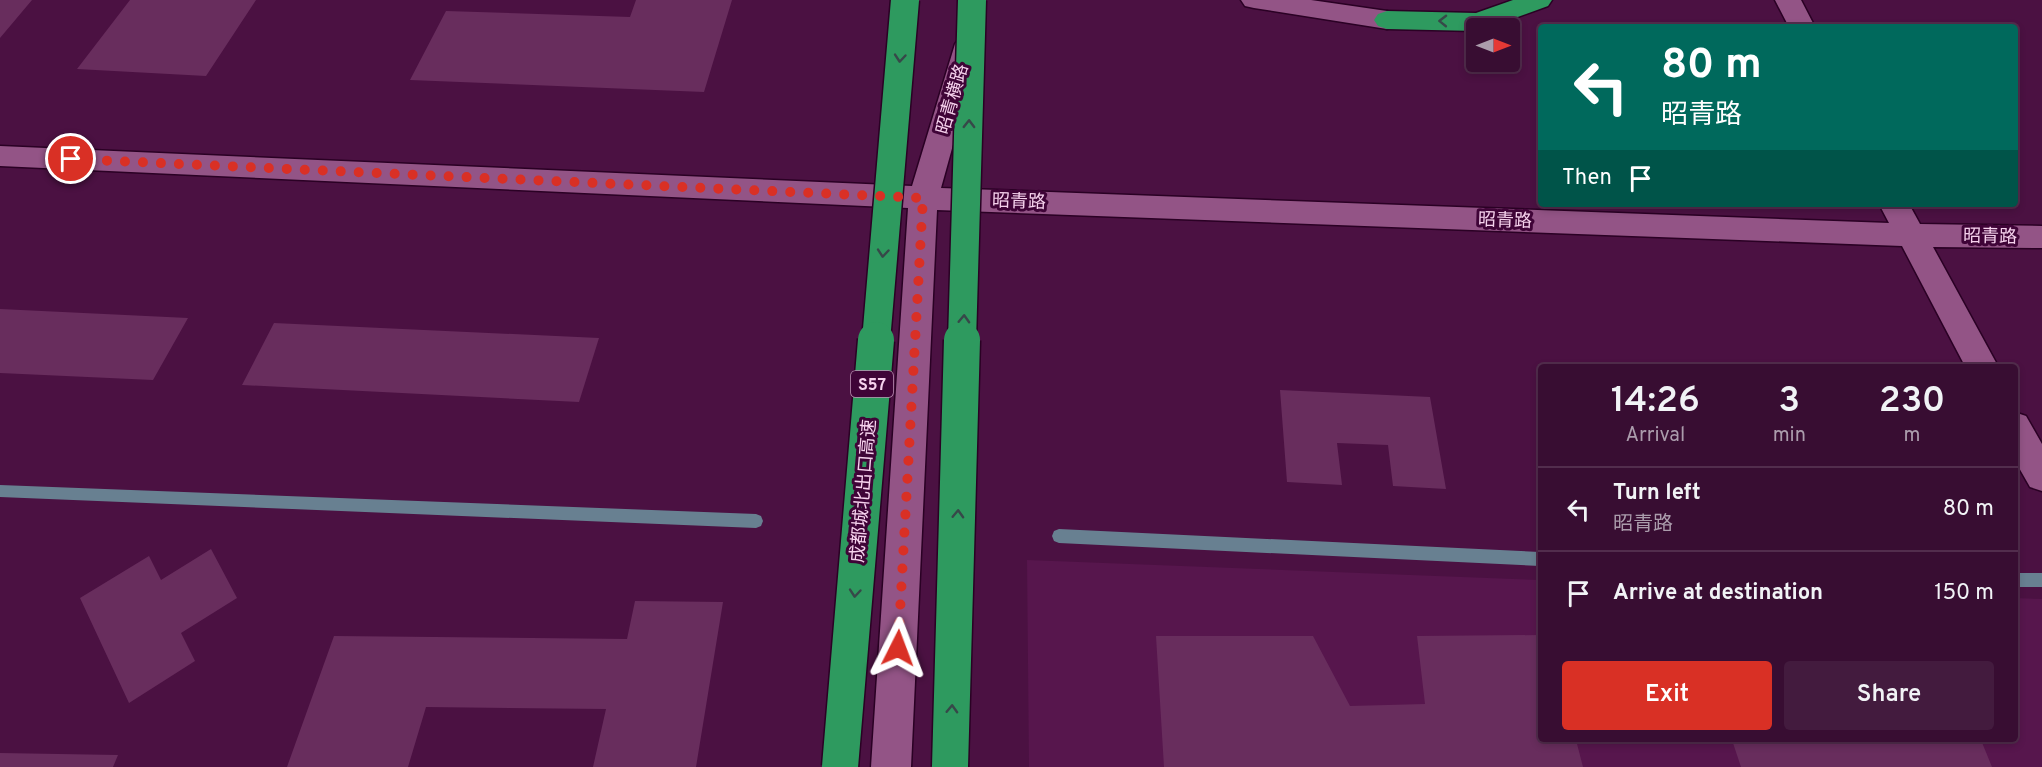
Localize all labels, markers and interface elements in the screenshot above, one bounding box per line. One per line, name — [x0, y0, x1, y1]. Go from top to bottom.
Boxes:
one-way arrow — [1438, 15, 1447, 27]
north arrow — [1466, 18, 1520, 72]
map controls — [1466, 18, 1520, 72]
text: 80 m — [1661, 40, 1762, 93]
icon: left — [1562, 48, 1640, 126]
one-way arrow — [894, 54, 907, 63]
street label: 昭青横路 — [932, 62, 974, 137]
text: 昭青路 — [1661, 99, 1742, 133]
one-way arrow — [963, 119, 976, 128]
pin — [45, 133, 96, 184]
icon: arrive — [54, 142, 87, 175]
icon: arrive — [1624, 162, 1657, 195]
text: Then — [1562, 165, 1612, 192]
street label: 昭青路 — [992, 190, 1046, 215]
street label: 昭青路 — [1478, 209, 1532, 234]
street label: 昭青路 — [1963, 226, 2017, 249]
one-way arrow — [877, 248, 890, 257]
one-way arrow — [957, 314, 970, 323]
road number: S57 — [851, 371, 893, 397]
text: 14:26 — [1611, 379, 1700, 425]
text: 3 — [1778, 379, 1800, 425]
text: 230 — [1879, 379, 1945, 425]
street label: 成都城北出口高速 — [847, 418, 882, 564]
text: Arrival — [1626, 423, 1685, 449]
text: min — [1773, 423, 1806, 449]
text: m — [1903, 423, 1920, 449]
text: Turn left — [1613, 480, 1701, 507]
icon: left — [1562, 493, 1595, 526]
text: 80 m — [1943, 496, 1994, 523]
one-way arrow — [951, 509, 964, 518]
text: 昭青路 — [1613, 512, 1673, 538]
icon: arrive — [1562, 577, 1595, 610]
text: Arrive at destination — [1613, 580, 1823, 607]
text: 150 m — [1934, 580, 1994, 607]
one-way arrow — [849, 589, 862, 598]
position arrow — [866, 616, 930, 680]
button: Exit — [1562, 661, 1772, 730]
button: Share — [1784, 661, 1994, 730]
one-way arrow — [946, 704, 958, 713]

